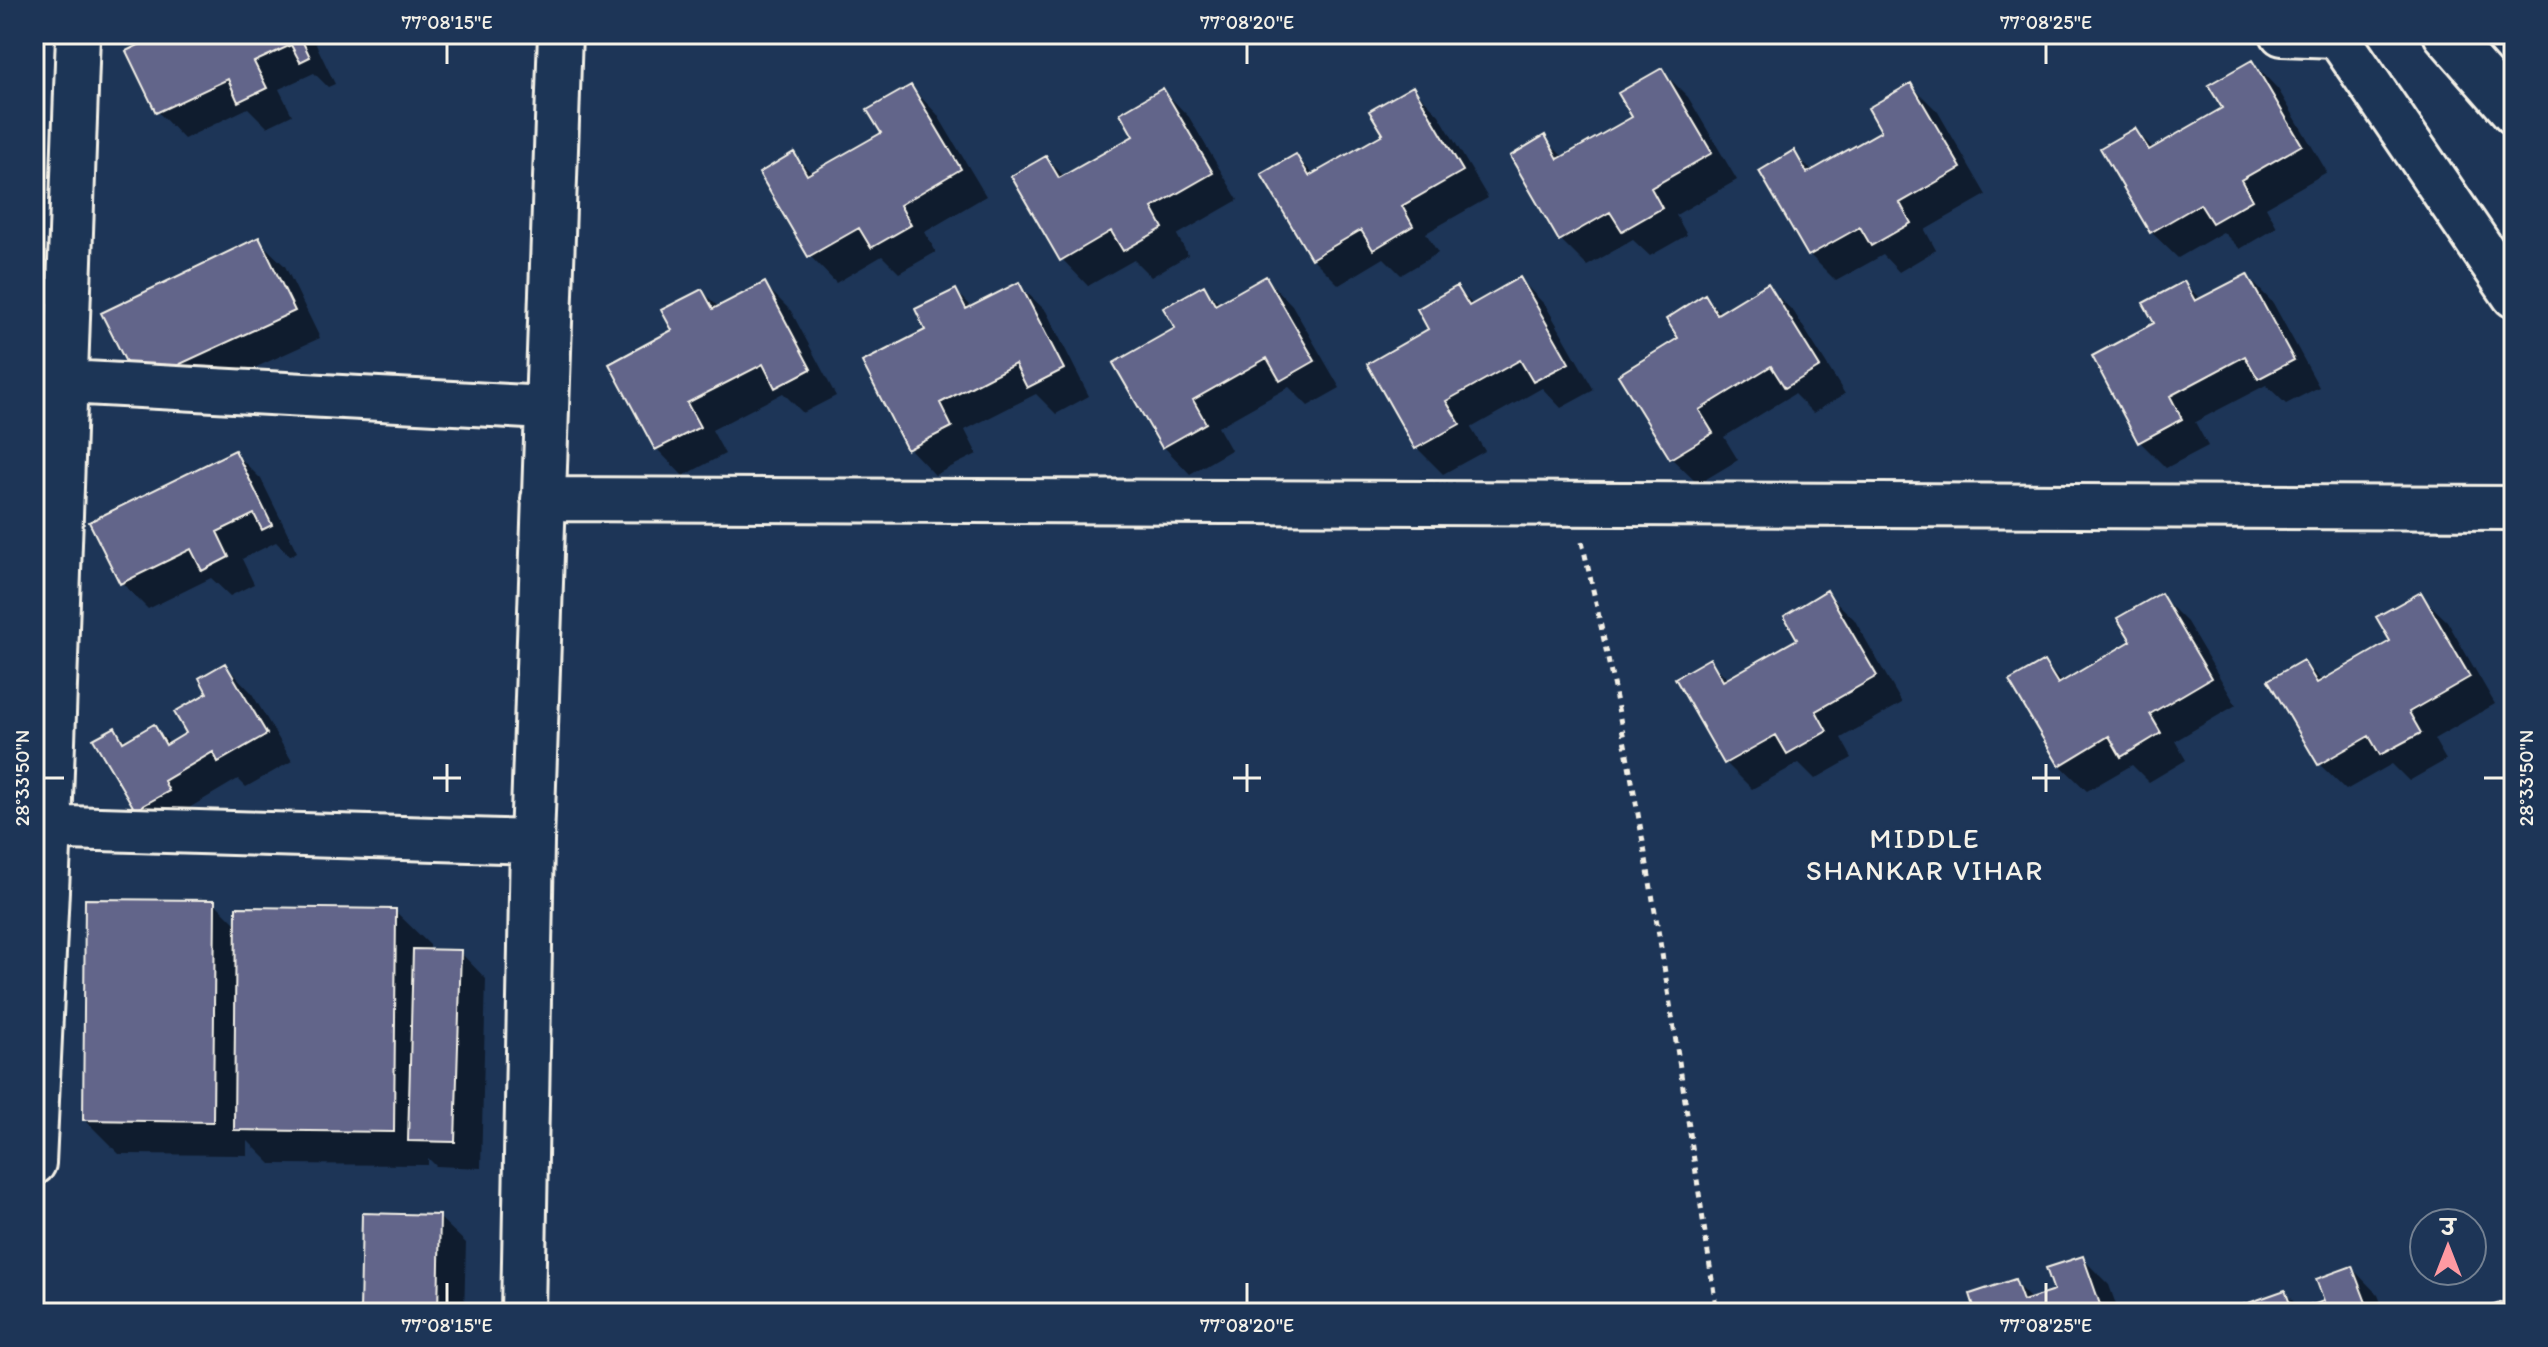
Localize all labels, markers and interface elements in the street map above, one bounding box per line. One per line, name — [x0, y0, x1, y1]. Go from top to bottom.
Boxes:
text: 77°08'15"E — [402, 10, 492, 34]
text: 77°08'20"E — [1200, 10, 1294, 34]
text: 77°08'25"E — [2000, 10, 2092, 34]
text: 28°33'50"N — [10, 730, 34, 826]
text: 28°33'50"N — [2514, 730, 2538, 826]
district label: MIDDLE SHANKAR VIHAR — [1806, 821, 2044, 887]
north arrow — [2408, 1207, 2488, 1287]
text: उ — [2439, 1214, 2458, 1241]
text: 77°08'15"E — [402, 1313, 492, 1337]
text: 77°08'20"E — [1200, 1313, 1294, 1337]
text: 77°08'25"E — [2000, 1313, 2092, 1337]

